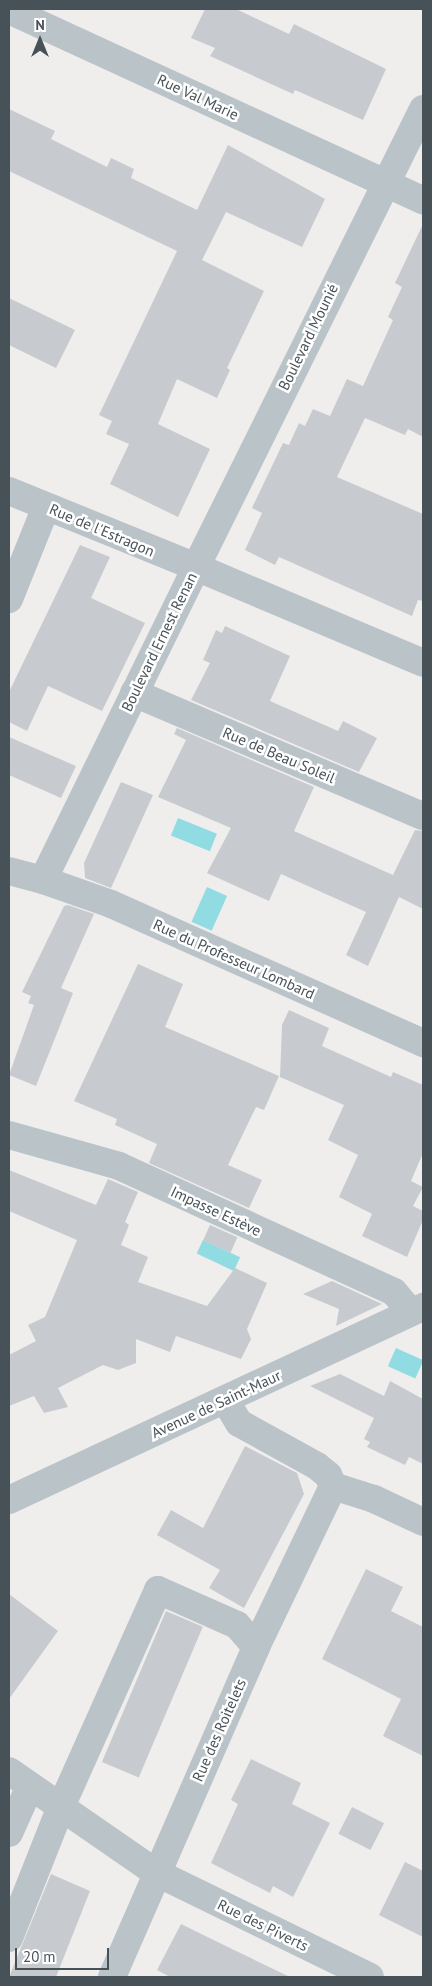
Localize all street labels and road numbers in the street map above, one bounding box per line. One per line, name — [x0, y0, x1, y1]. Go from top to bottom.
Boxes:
street label: Rue Val Marie — [154, 70, 242, 124]
street label: Boulevard Mounié — [274, 281, 342, 393]
street label: Rue de l'Estragon — [47, 500, 157, 560]
street label: Boulevard Ernest Renan — [117, 570, 201, 714]
street label: Rue de Beau Soleil — [220, 723, 338, 787]
street label: Rue du Professeur Lombard — [150, 915, 318, 1003]
street label: Impasse Estève — [168, 1182, 264, 1240]
street label: Avenue de Saint-Maur — [148, 1366, 284, 1442]
street label: Rue des Roitelets — [188, 1676, 250, 1784]
street label: Rue des Piverts — [215, 1895, 311, 1955]

